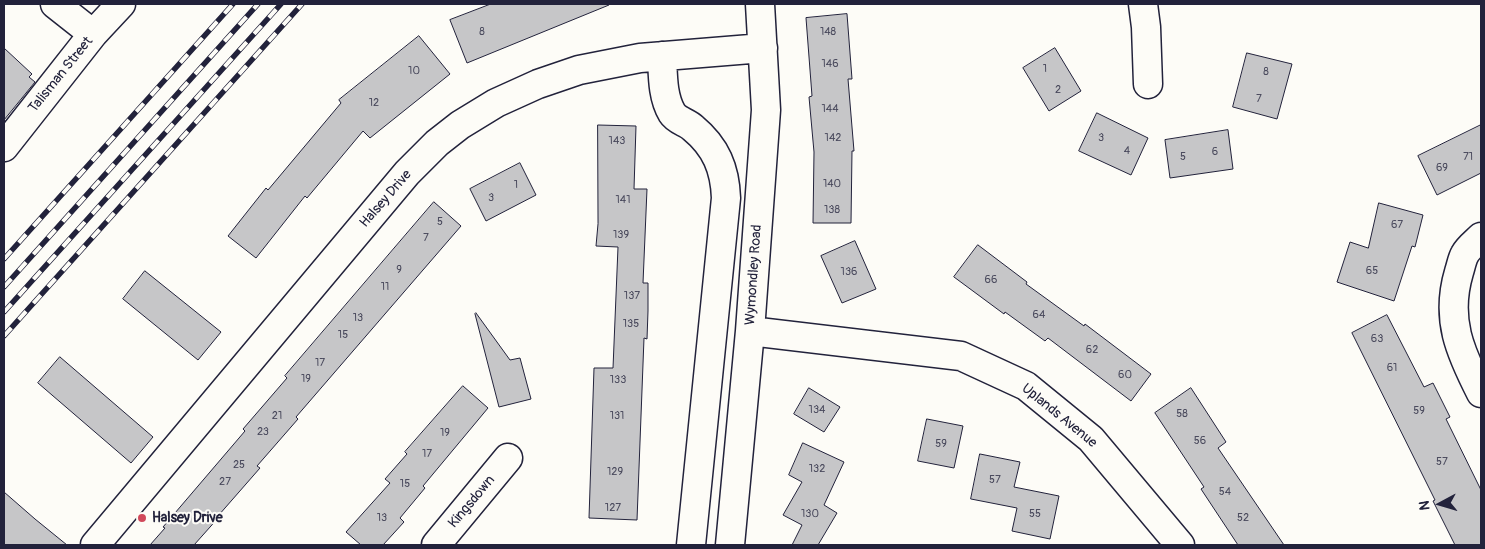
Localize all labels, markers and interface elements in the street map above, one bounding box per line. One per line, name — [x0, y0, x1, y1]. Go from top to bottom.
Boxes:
house number: 8 — [479, 25, 485, 39]
house number: 148 — [820, 25, 836, 39]
street label: Talisman Street — [25, 34, 97, 116]
house number: 146 — [821, 57, 839, 71]
house number: 1 — [1043, 62, 1047, 76]
house number: 10 — [408, 64, 420, 78]
house number: 8 — [1263, 65, 1269, 79]
house number: 2 — [1055, 83, 1061, 97]
house number: 7 — [1256, 92, 1262, 106]
house number: 12 — [369, 96, 379, 110]
house number: 144 — [821, 102, 839, 116]
house number: 142 — [825, 131, 841, 145]
house number: 3 — [1098, 131, 1104, 145]
house number: 143 — [609, 134, 625, 148]
house number: 4 — [1124, 144, 1130, 158]
house number: 6 — [1212, 145, 1218, 159]
house number: 5 — [1180, 150, 1186, 164]
house number: 71 — [1463, 150, 1473, 164]
house number: 69 — [1436, 161, 1448, 175]
street label: Halsey Drive — [356, 167, 416, 231]
house number: 140 — [823, 177, 841, 191]
house number: 1 — [514, 178, 518, 192]
house number: 3 — [488, 191, 494, 205]
house number: 141 — [616, 193, 630, 207]
house number: 138 — [824, 203, 840, 217]
house number: 5 — [437, 215, 443, 229]
house number: 67 — [1391, 218, 1403, 232]
street label: Wymondley Road — [742, 224, 766, 326]
house number: 139 — [613, 228, 629, 242]
house number: 7 — [423, 231, 429, 245]
house number: 9 — [396, 263, 402, 277]
house number: 65 — [1366, 264, 1378, 278]
house number: 136 — [841, 265, 857, 279]
house number: 66 — [985, 273, 997, 287]
house number: 11 — [381, 280, 389, 294]
house number: 137 — [624, 289, 640, 303]
house number: 64 — [1033, 308, 1045, 322]
house number: 13 — [353, 311, 363, 325]
house number: 135 — [623, 317, 639, 331]
house number: 15 — [338, 328, 348, 342]
house number: 63 — [1371, 332, 1383, 346]
house number: 62 — [1086, 343, 1098, 357]
house number: 17 — [315, 356, 325, 370]
house number: 61 — [1387, 361, 1397, 375]
house number: 60 — [1118, 368, 1132, 382]
house number: 19 — [301, 372, 311, 386]
house number: 133 — [610, 373, 626, 387]
street label: Uplands Avenue — [1018, 380, 1100, 452]
house number: 134 — [809, 403, 825, 417]
house number: 59 — [1413, 404, 1425, 418]
house number: 58 — [1176, 407, 1188, 421]
house number: 21 — [272, 409, 282, 423]
house number: 131 — [610, 409, 624, 423]
house number: 23 — [257, 425, 269, 439]
house number: 19 — [440, 426, 450, 440]
house number: 56 — [1194, 434, 1206, 448]
house number: 59 — [935, 437, 947, 451]
house number: 17 — [422, 447, 432, 461]
house number: 57 — [1436, 455, 1448, 469]
house number: 25 — [233, 458, 245, 472]
house number: 132 — [809, 462, 825, 476]
house number: 129 — [607, 465, 623, 479]
street label: Kingsdown — [445, 472, 499, 532]
house number: 57 — [989, 473, 1001, 487]
house number: 27 — [219, 475, 231, 489]
house number: 15 — [400, 477, 410, 491]
north arrow — [1415, 479, 1465, 529]
house number: 54 — [1219, 485, 1231, 499]
text: N — [1416, 500, 1434, 511]
house number: 127 — [605, 501, 621, 515]
house number: 130 — [801, 507, 819, 521]
house number: 55 — [1029, 507, 1041, 521]
place label: Halsey Drive — [152, 510, 223, 526]
house number: 13 — [377, 511, 387, 525]
house number: 52 — [1237, 511, 1249, 525]
marker: Halsey Drive — [136, 512, 148, 524]

